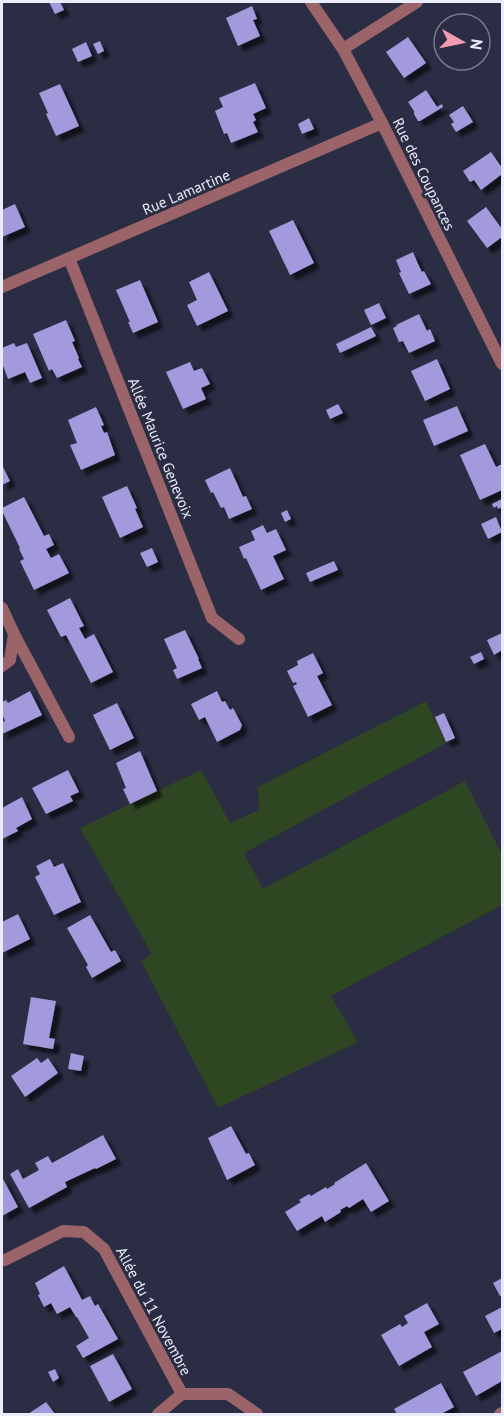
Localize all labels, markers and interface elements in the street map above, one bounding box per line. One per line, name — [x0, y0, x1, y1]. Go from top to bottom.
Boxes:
north arrow — [432, 12, 492, 72]
text: N — [466, 38, 488, 51]
street label: Rue des Coupances — [389, 115, 459, 233]
street label: Rue Lamartine — [139, 165, 233, 219]
street label: Allée Maurice Genevoix — [124, 375, 198, 521]
street label: Allée du 11 Novembre — [112, 1244, 196, 1378]

